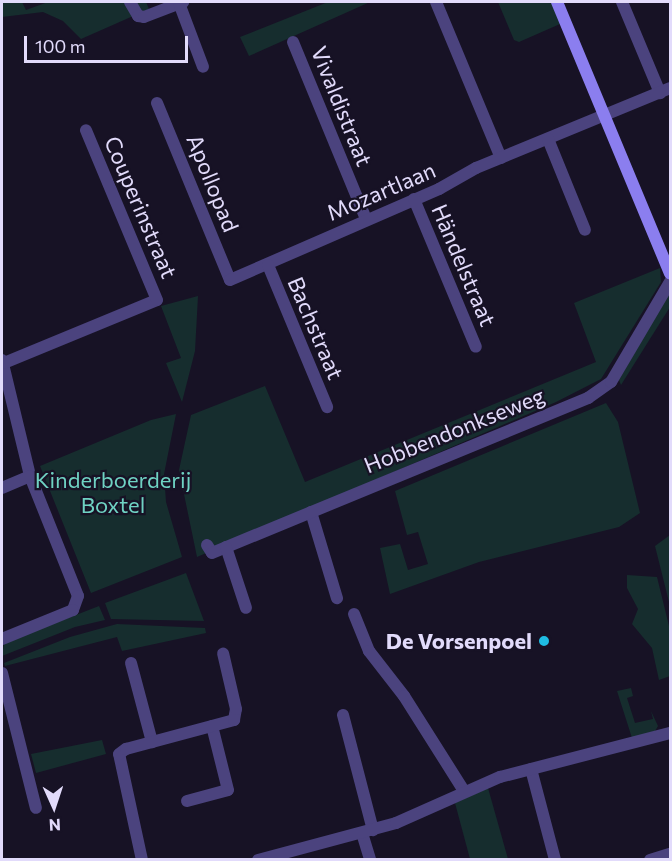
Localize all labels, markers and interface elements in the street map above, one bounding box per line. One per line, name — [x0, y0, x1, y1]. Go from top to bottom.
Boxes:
scale bar — [27, 24, 190, 62]
text: 100 m — [35, 35, 85, 57]
street label: Vivaldistraat — [306, 42, 378, 170]
street label: Apollopad — [181, 130, 245, 236]
street label: Couperinstraat — [99, 132, 183, 282]
street label: Mozartlaan — [323, 156, 439, 226]
street label: Händelstraat — [426, 200, 502, 330]
street label: Bachstraat — [283, 273, 349, 383]
street label: Hobbendonkseweg — [360, 382, 548, 478]
park label: Kinderboerderij Boxtel — [35, 466, 191, 518]
place label: De Vorsenpoel — [386, 628, 532, 654]
marker: De Vorsenpoel — [537, 634, 551, 648]
north arrow — [24, 777, 84, 837]
text: N — [48, 816, 61, 835]

